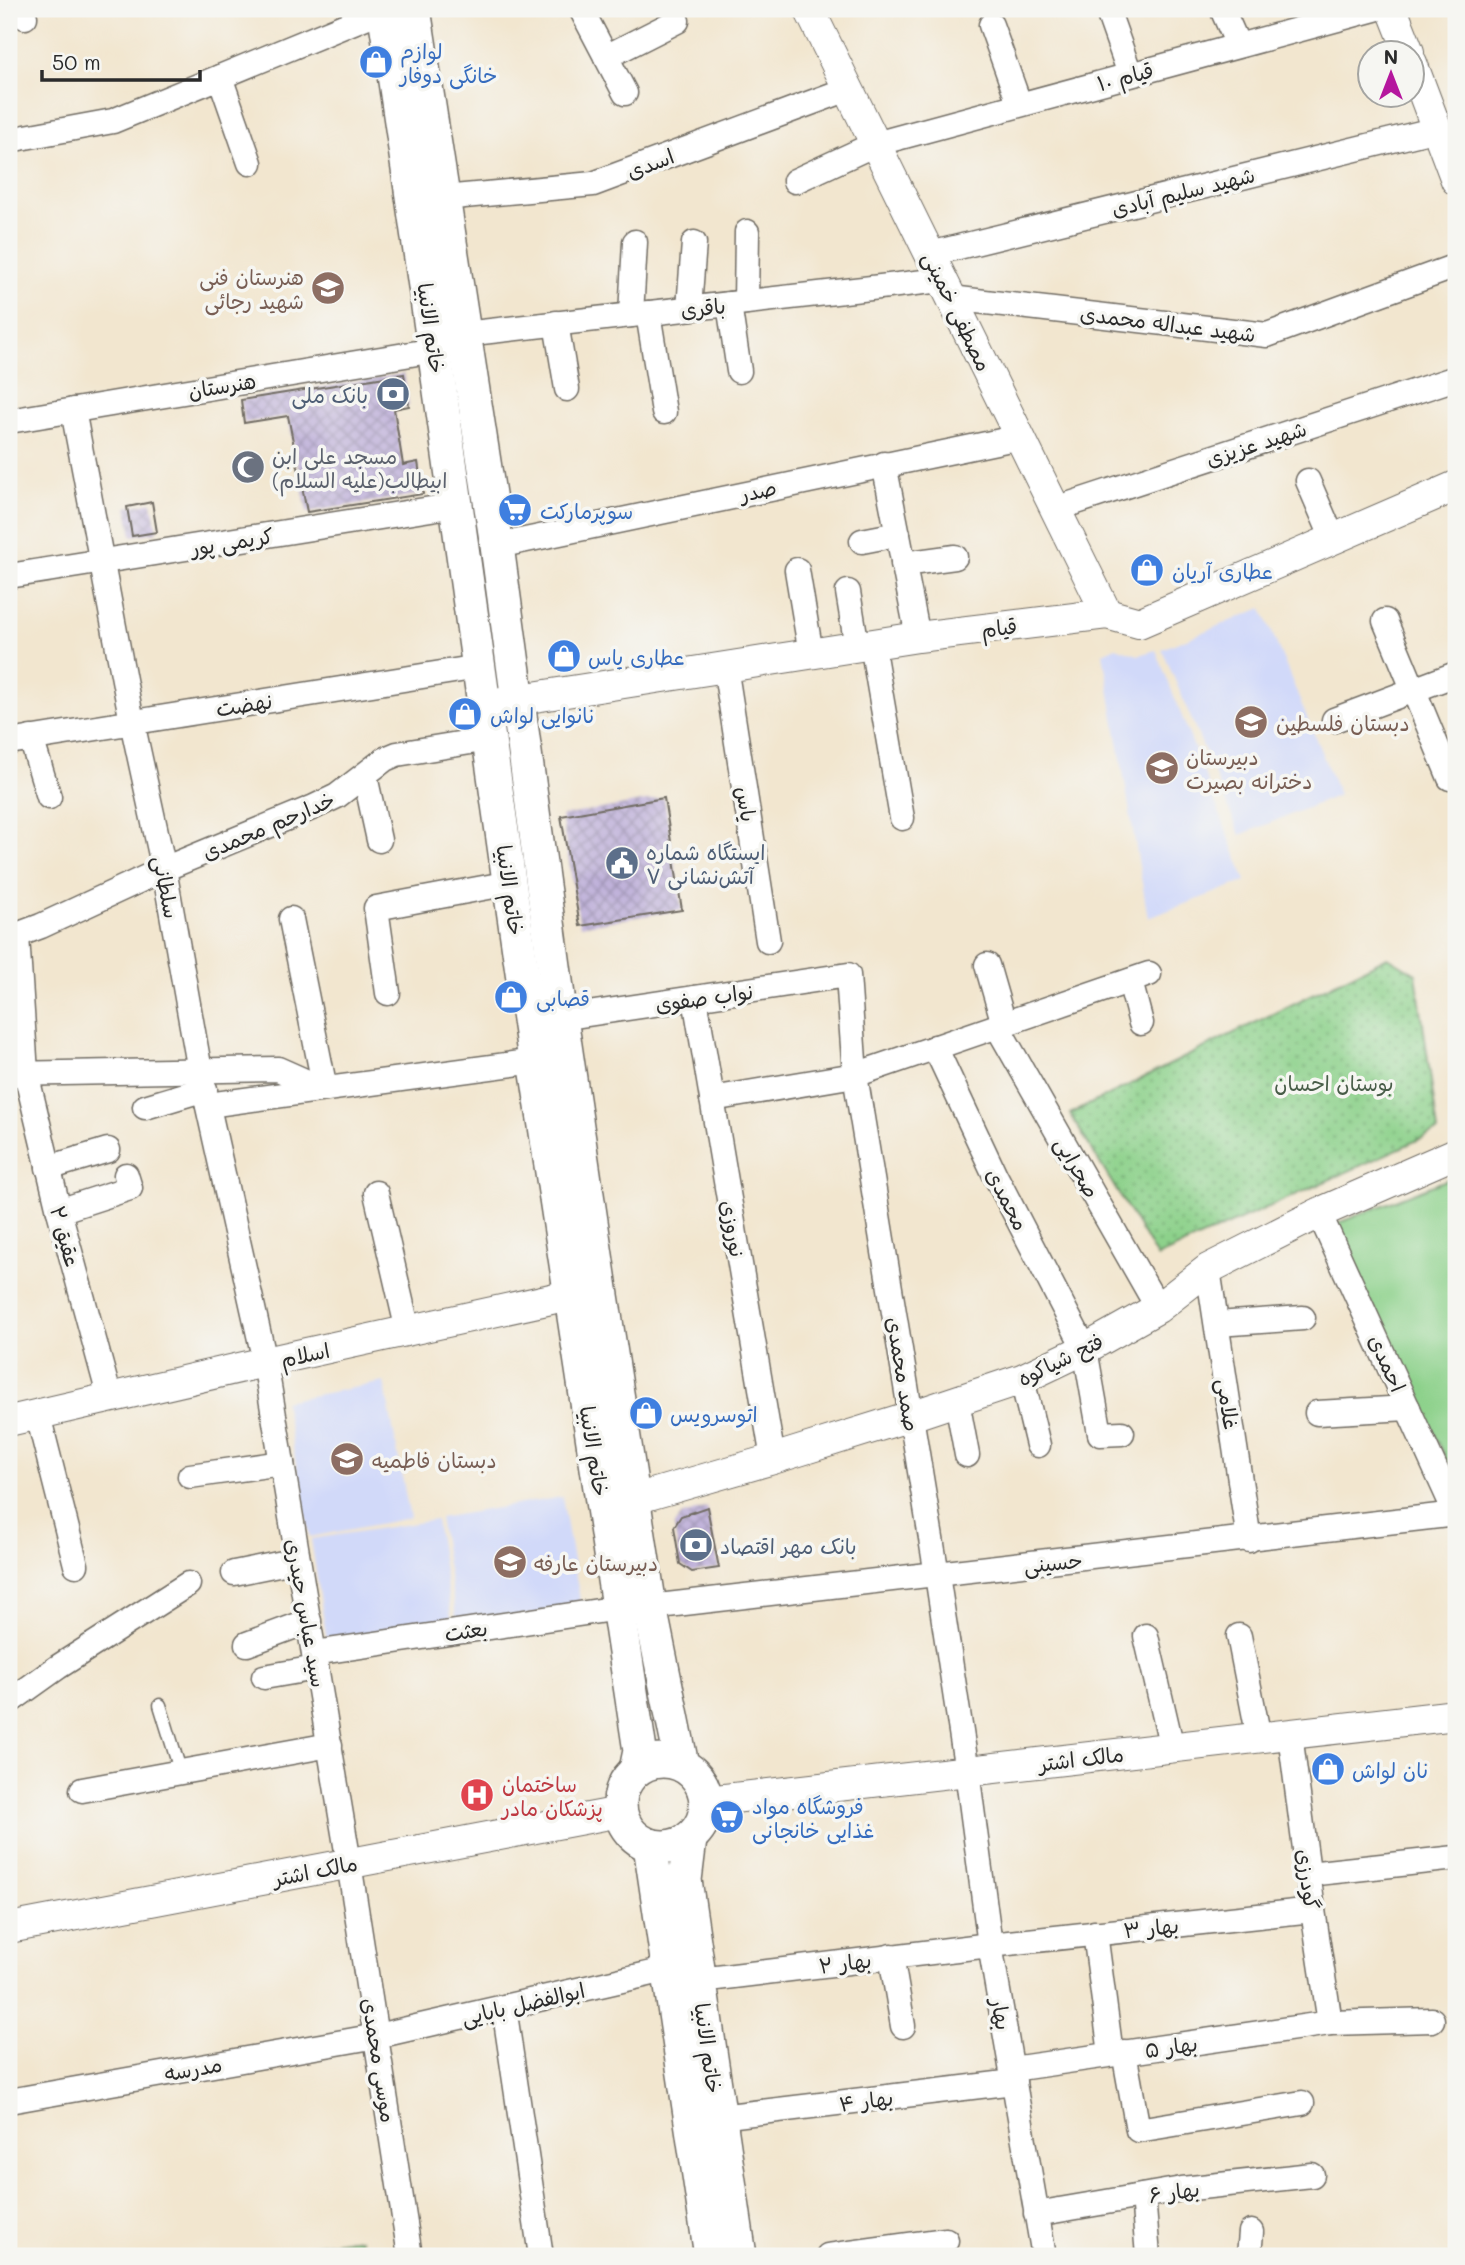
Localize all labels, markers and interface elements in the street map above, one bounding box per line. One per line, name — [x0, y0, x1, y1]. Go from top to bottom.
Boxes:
place label: لوازم خانگی دوفار — [398, 37, 497, 90]
scale bar — [42, 38, 200, 82]
north arrow — [1356, 38, 1426, 108]
shop icon: لوازم خانگی دوفار — [357, 43, 395, 81]
text: N — [1384, 44, 1398, 69]
text: 50 m — [52, 48, 101, 75]
street label: قیام ۱۰ — [1094, 56, 1157, 100]
street label: اسدی — [622, 142, 678, 184]
street label: شهید سلیم آبادی — [1108, 160, 1259, 226]
street label: مصطفی خمینی — [916, 247, 999, 376]
place label: هنرستان فنی شهید رجائی — [199, 263, 304, 316]
school or university icon: هنرستان فنی شهید رجائی — [309, 269, 347, 307]
street label: خاتم الانبیا — [408, 281, 452, 376]
street label: باقری — [679, 291, 727, 324]
street label: شهید عبداله محمدی — [1079, 299, 1257, 348]
street label: هنرستان — [186, 366, 258, 404]
bank icon: بانک ملی — [374, 375, 412, 413]
place label: بانک ملی — [291, 381, 368, 410]
street label: شهید عزیزی — [1202, 414, 1310, 472]
place label: مسجد علی ابن ابیطالب(علیه السلام) — [272, 442, 447, 497]
mosque icon: مسجد علی ابن ابیطالب(علیه السلام) — [229, 448, 267, 486]
street label: صدر — [735, 473, 779, 507]
supermarket icon: سوپرمارکت — [496, 491, 534, 529]
place label: سوپرمارکت — [540, 497, 633, 525]
street label: کریمی پور — [187, 521, 276, 563]
shop icon: عطاری آریان — [1128, 551, 1166, 589]
place label: عطاری آریان — [1172, 557, 1273, 584]
street label: قیام — [979, 611, 1019, 647]
shop icon: عطاری یاس — [545, 637, 583, 675]
place label: عطاری یاس — [588, 643, 685, 670]
street label: نهضت — [214, 686, 274, 722]
shop icon: نانوایی لواش — [446, 695, 484, 733]
place label: نانوایی لواش — [490, 701, 595, 730]
school or university icon: دبستان فلسطین — [1232, 703, 1270, 741]
place label: دبستان فلسطین — [1276, 709, 1410, 737]
place label: دبیرستان دخترانه بصیرت — [1186, 743, 1312, 795]
school or university icon: دبیرستان دخترانه بصیرت — [1143, 749, 1181, 787]
street label: یاس — [731, 784, 763, 824]
street label: خدارحم محمدی — [198, 785, 340, 869]
place label: ایستگاه شماره ۷ آتش‌نشانی — [646, 838, 765, 891]
street label: خاتم الانبیا — [487, 843, 531, 938]
public building icon: ایستگاه شماره ۷ آتش‌نشانی — [603, 844, 641, 882]
street label: سلطانی — [146, 853, 186, 921]
street label: نواب صفوی — [653, 977, 755, 1018]
shop icon: قصابی — [492, 978, 530, 1016]
place label: قصابی — [536, 984, 590, 1013]
park label: بوستان احسان — [1274, 1069, 1394, 1097]
street label: صحرایی — [1048, 1132, 1106, 1203]
street label: محمدی — [981, 1163, 1035, 1235]
street label: نوروزی — [715, 1198, 752, 1260]
street label: عقیق ۲ — [45, 1202, 87, 1270]
street label: صمد محمدی — [882, 1315, 926, 1433]
street label: فتح شیاکوه — [1013, 1327, 1108, 1393]
street label: احمدی — [1363, 1330, 1413, 1396]
street label: اسلام — [278, 1336, 333, 1376]
street label: غلامی — [1210, 1377, 1246, 1431]
shop icon: اتوسرویس — [627, 1394, 665, 1432]
place label: اتوسرویس — [670, 1400, 758, 1429]
street label: خاتم الانبیا — [571, 1404, 615, 1499]
school or university icon: دبستان فاطمیه — [328, 1440, 366, 1478]
place label: دبستان فاطمیه — [372, 1446, 497, 1474]
bank icon: بانک مهر اقتصاد — [677, 1526, 715, 1564]
place label: بانک مهر اقتصاد — [720, 1532, 857, 1560]
street label: سید عباس حیدری — [280, 1537, 333, 1690]
school or university icon: دبیرستان عارفه — [491, 1543, 529, 1581]
street label: حسینی — [1022, 1545, 1084, 1580]
place label: دبیرستان عارفه — [534, 1549, 658, 1577]
street label: بعثت — [443, 1614, 490, 1647]
street label: مالک اشتر — [1035, 1739, 1125, 1777]
shop icon: نان لواش — [1309, 1750, 1347, 1788]
place label: نان لواش — [1352, 1756, 1428, 1785]
place label: ساختمان پزشکان مادر — [500, 1770, 603, 1822]
hospital icon: ساختمان پزشکان مادر — [458, 1776, 496, 1814]
place label: فروشگاه مواد غذایی خانجانی — [752, 1792, 874, 1845]
supermarket icon: فروشگاه مواد غذایی خانجانی — [708, 1798, 746, 1836]
street label: گودرزی — [1291, 1847, 1326, 1911]
street label: مالک اشتر — [268, 1849, 360, 1892]
street label: بهار ۳ — [1122, 1911, 1180, 1944]
street label: بهار ۲ — [817, 1945, 873, 1980]
street label: ابوالفضل بابایی — [459, 1976, 588, 2032]
street label: بهار — [985, 1994, 1018, 2032]
street label: موسی محمدی — [355, 1996, 403, 2125]
street label: خاتم الانبیا — [685, 2001, 729, 2096]
street label: بهار ۵ — [1143, 2029, 1199, 2064]
street label: مدرسه — [162, 2050, 224, 2086]
street label: بهار ۴ — [837, 2083, 895, 2118]
street label: بهار ۶ — [1147, 2174, 1201, 2209]

